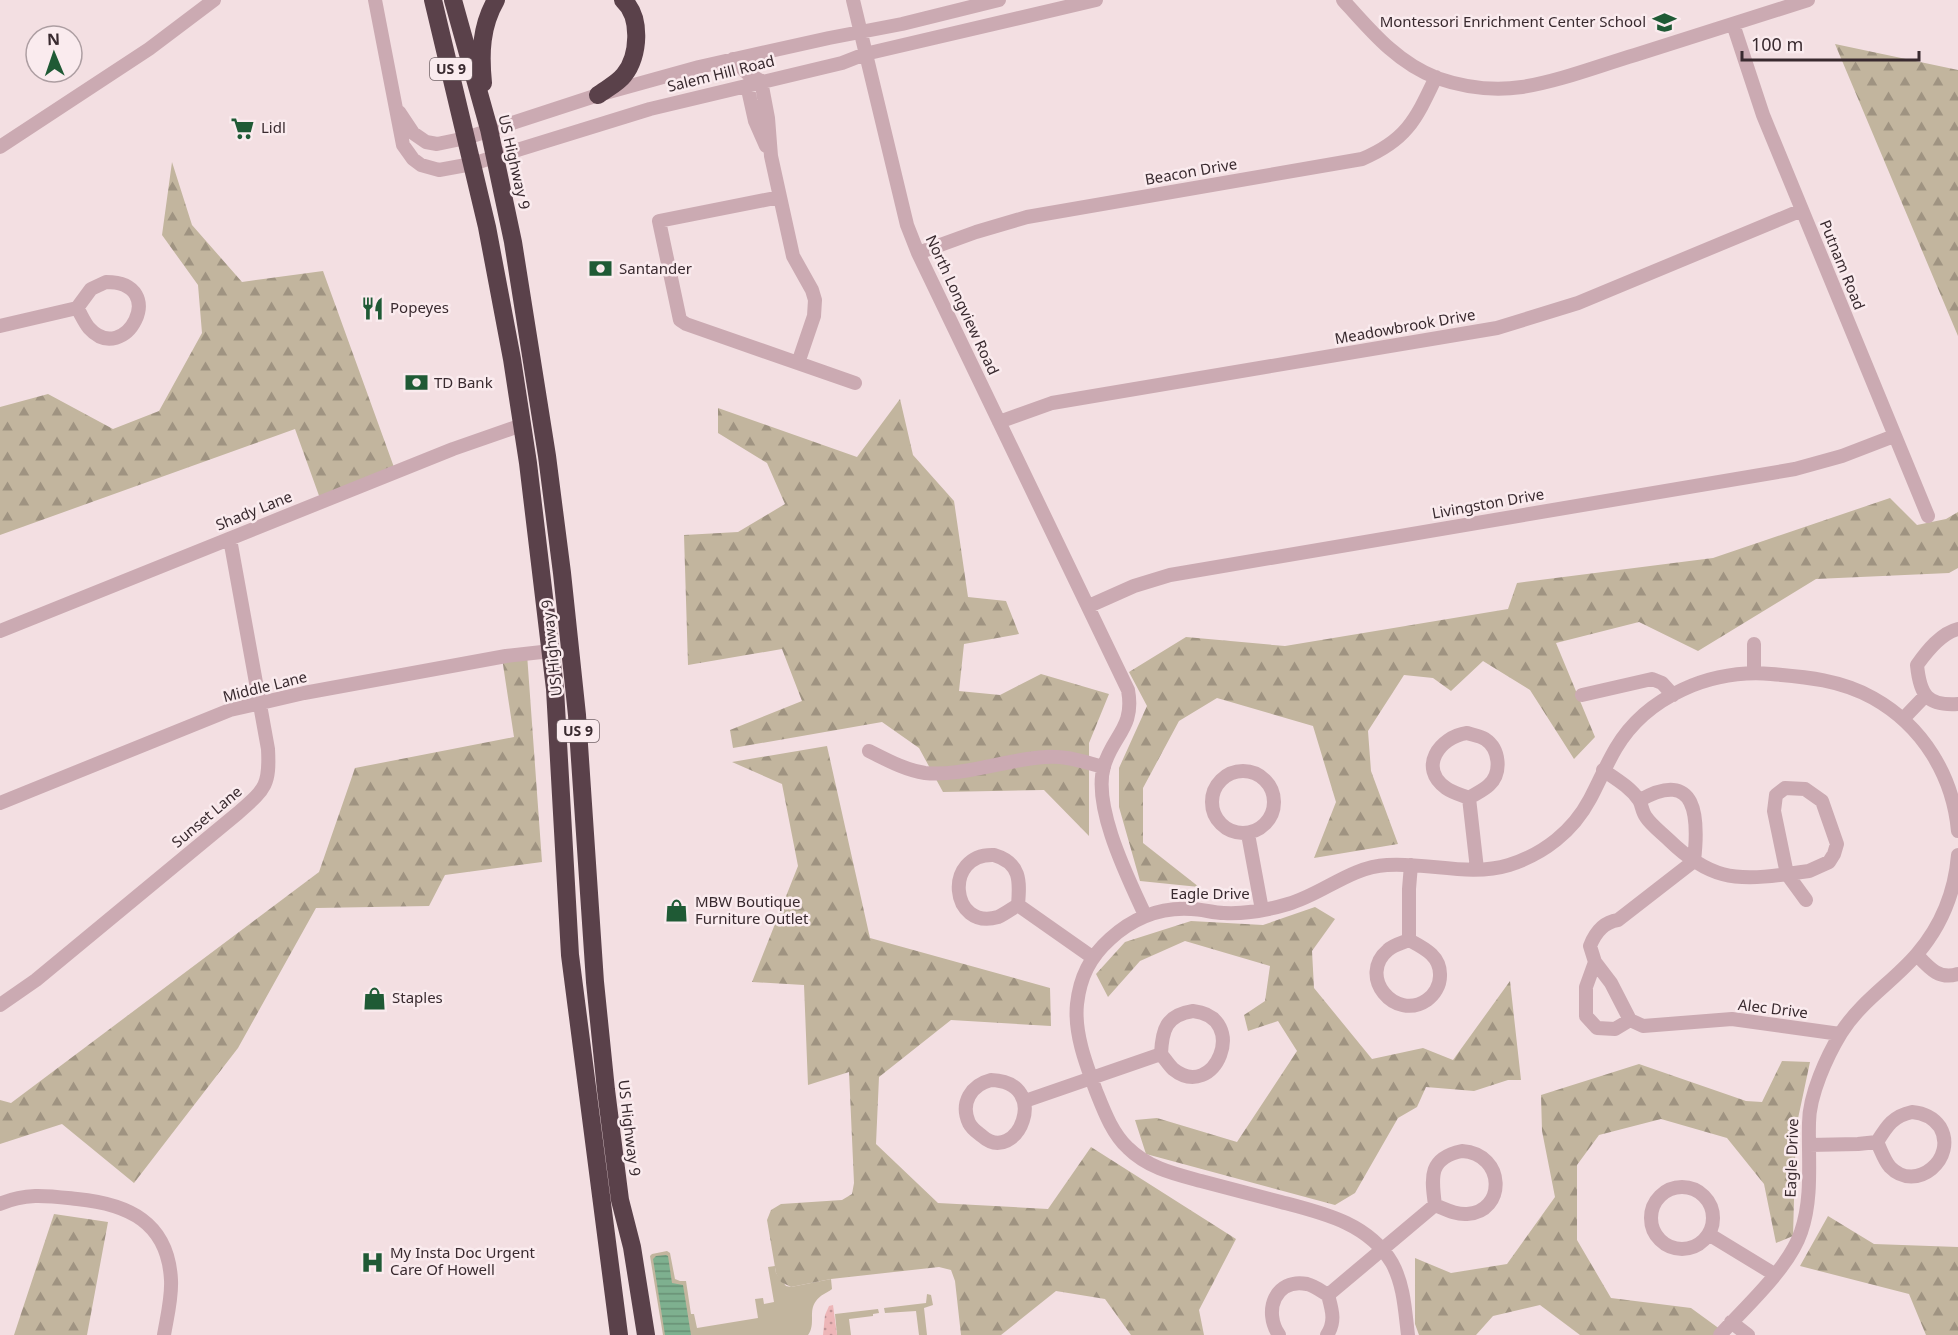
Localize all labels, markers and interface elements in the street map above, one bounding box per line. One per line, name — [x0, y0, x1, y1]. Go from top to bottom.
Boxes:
school or university icon: Montessori Enrichment Center School — [1651, 9, 1677, 35]
place label: Montessori Enrichment Center School — [1380, 11, 1646, 31]
north arrow — [24, 24, 84, 84]
scale bar — [1742, 24, 1919, 62]
text: N — [47, 28, 60, 50]
text: 100 m — [1751, 32, 1803, 56]
street label: Salem Hill Road — [665, 50, 776, 96]
road number: US 9 — [430, 58, 472, 80]
street label: US Highway 9 — [494, 112, 536, 211]
supermarket icon: Lidl — [230, 115, 256, 141]
place label: Lidl — [261, 117, 286, 137]
street label: Beacon Drive — [1143, 153, 1238, 189]
street label: Putnam Road — [1816, 217, 1870, 313]
street label: North Longview Road — [922, 231, 1004, 378]
bank icon: Santander — [588, 256, 614, 282]
place label: Santander — [619, 258, 692, 278]
restaurant icon: Popeyes — [359, 295, 385, 321]
place label: Popeyes — [390, 297, 449, 317]
street label: Meadowbrook Drive — [1333, 304, 1477, 348]
bank icon: TD Bank — [403, 370, 429, 396]
place label: TD Bank — [434, 372, 493, 392]
street label: Livingston Drive — [1430, 483, 1546, 523]
street label: Shady Lane — [212, 486, 295, 534]
street label: US Highway 9 — [536, 599, 566, 697]
street label: Middle Lane — [221, 666, 309, 706]
road number: US 9 — [557, 720, 599, 742]
street label: Sunset Lane — [167, 781, 246, 851]
street label: Eagle Drive — [1170, 883, 1250, 903]
place label: MBW Boutique Furniture Outlet — [695, 891, 809, 928]
shop icon: MBW Boutique Furniture Outlet — [664, 898, 690, 924]
shop icon: Staples — [361, 985, 387, 1011]
place label: Staples — [392, 987, 443, 1007]
street label: Alec Drive — [1737, 994, 1809, 1022]
street label: US Highway 9 — [614, 1079, 646, 1177]
street label: Eagle Drive — [1780, 1118, 1802, 1198]
place label: My Insta Doc Urgent Care Of Howell — [390, 1242, 536, 1279]
hospital icon: My Insta Doc Urgent Care Of Howell — [359, 1249, 385, 1275]

